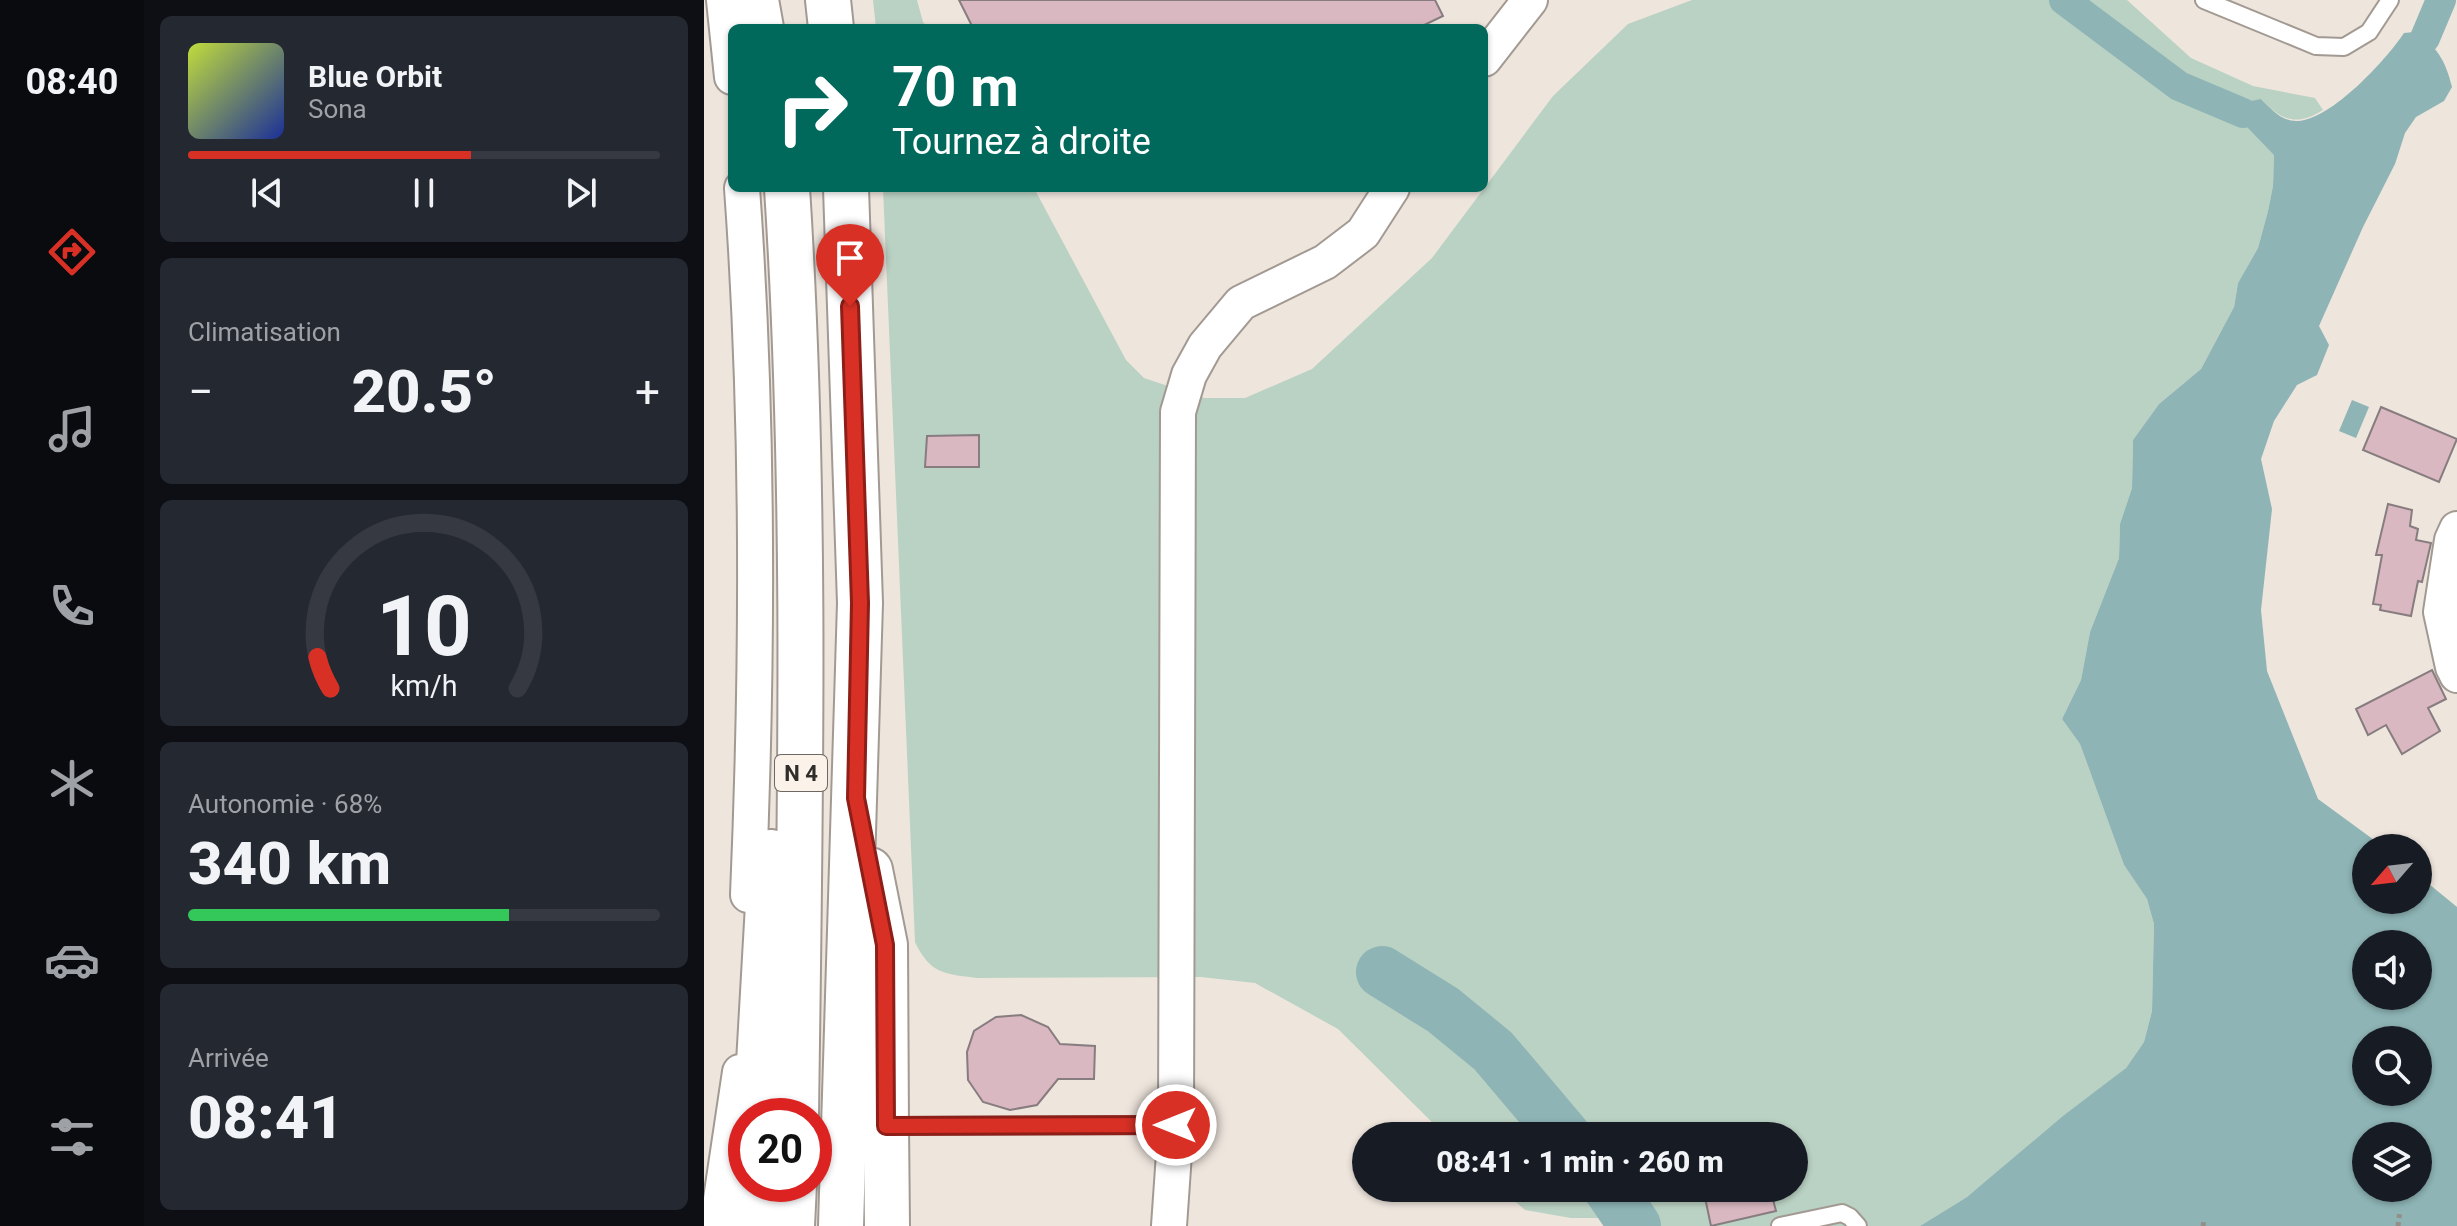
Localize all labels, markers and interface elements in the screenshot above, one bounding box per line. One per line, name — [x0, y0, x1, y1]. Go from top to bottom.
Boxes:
text: 70 m — [892, 54, 1019, 120]
icon: right — [760, 56, 864, 160]
text: Blue Orbit — [308, 59, 442, 94]
text: 08:40 — [26, 61, 118, 103]
text: Sona — [308, 94, 367, 124]
text: Tournez à droite — [892, 121, 1151, 163]
icon: previous — [245, 171, 289, 215]
icon: pause — [402, 171, 446, 215]
icon: next — [559, 171, 603, 215]
icon: directions — [44, 224, 100, 280]
pin — [816, 224, 884, 306]
icon: arrive — [828, 236, 872, 280]
text: Climatisation — [188, 317, 341, 347]
text: 20.5° — [352, 356, 497, 427]
text: − — [188, 366, 213, 418]
text: + — [635, 366, 660, 418]
icon: music — [44, 401, 100, 457]
icon: phone — [44, 578, 100, 634]
text: 10 — [376, 578, 472, 675]
text: km/h — [390, 669, 458, 703]
icon: climate — [44, 755, 100, 811]
road number: N 4 — [775, 755, 827, 791]
text: Autonomie · 68% — [188, 789, 382, 819]
text: 340 km — [188, 828, 391, 899]
north arrow — [2352, 834, 2432, 914]
map controls — [2352, 834, 2432, 1202]
button: sound — [2352, 930, 2432, 1010]
icon: car — [44, 932, 100, 988]
button: search — [2352, 1026, 2432, 1106]
text: Arrivée — [188, 1043, 269, 1073]
text: 08:41 — [188, 1082, 344, 1153]
position arrow — [1134, 1083, 1218, 1167]
speed limit sign: 20 — [728, 1098, 832, 1202]
icon: filters — [44, 1109, 100, 1165]
button: layers — [2352, 1122, 2432, 1202]
text: 08:41 · 1 min · 260 m — [1436, 1144, 1724, 1179]

